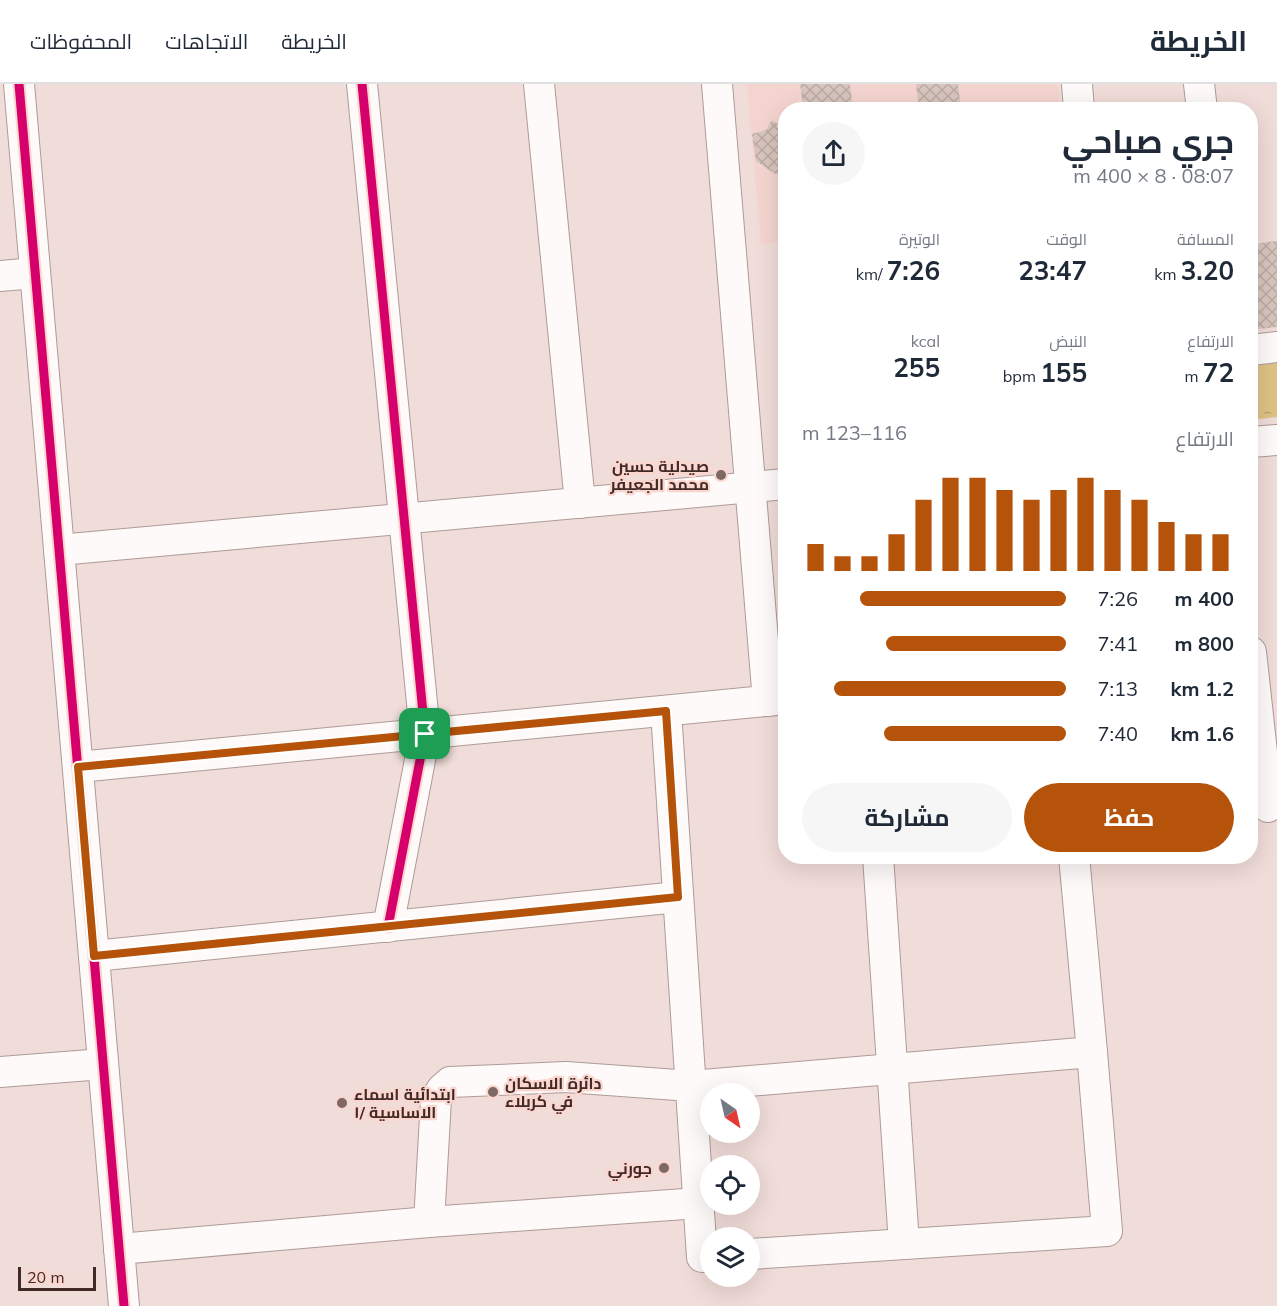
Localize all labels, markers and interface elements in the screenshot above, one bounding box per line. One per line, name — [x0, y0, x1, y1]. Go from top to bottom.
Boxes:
text: الخريطة — [1150, 23, 1247, 58]
text: المحفوظات — [30, 28, 132, 54]
text: الاتجاهات — [165, 28, 248, 54]
text: الخريطة — [281, 28, 347, 54]
text: جري صباحي — [1062, 120, 1234, 161]
button: share — [802, 122, 865, 185]
text: 08:07 · 8 × 400 m — [1073, 163, 1234, 188]
text: الوتيرة — [899, 229, 940, 249]
text: الوقت — [1046, 229, 1087, 249]
text: المسافة — [1177, 229, 1234, 249]
text: 7:26 — [887, 254, 940, 287]
text: 23:47 — [1018, 254, 1087, 287]
text: 3.20 — [1181, 254, 1234, 287]
text: /km — [856, 264, 887, 284]
text: km — [1154, 264, 1181, 284]
text: kcal — [911, 331, 940, 351]
text: النبض — [1049, 331, 1087, 351]
text: الارتفاع — [1187, 331, 1234, 351]
text: 255 — [893, 351, 940, 384]
text: 155 — [1040, 356, 1087, 389]
text: 72 — [1203, 356, 1234, 389]
text: bpm — [1003, 366, 1040, 386]
text: m — [1185, 366, 1203, 386]
text: 116–123 m — [802, 420, 907, 445]
text: الارتفاع — [1175, 426, 1234, 451]
place label: صيدلية حسين محمد الجعيفر — [609, 456, 709, 494]
marker: صيدلية حسين محمد الجعيفر — [714, 468, 728, 482]
text: 7:26 — [1097, 586, 1138, 611]
text: 400 m — [1175, 586, 1234, 611]
text: 7:41 — [1097, 631, 1138, 656]
text: 800 m — [1175, 631, 1234, 656]
text: 7:13 — [1097, 676, 1138, 701]
text: 1.2 km — [1171, 676, 1234, 701]
pin — [399, 708, 450, 759]
icon: arrive — [408, 717, 441, 750]
text: 7:40 — [1097, 721, 1138, 746]
text: 1.6 km — [1171, 721, 1234, 746]
button: مشاركة — [802, 783, 1012, 852]
button: حفظ — [1024, 783, 1234, 852]
place label: دائرة الاسكان في كربلاء — [505, 1073, 602, 1114]
north arrow — [700, 1083, 760, 1143]
map controls — [700, 1083, 760, 1287]
place label: ابتدائية اسماء الاساسية /١ — [354, 1084, 456, 1122]
marker: دائرة الاسكان في كربلاء — [486, 1085, 500, 1099]
marker: ابتدائية اسماء الاساسية /١ — [335, 1096, 349, 1110]
button: locate — [700, 1155, 760, 1215]
place label: جورني — [608, 1158, 652, 1181]
marker: جورني — [657, 1161, 671, 1175]
button: layers — [700, 1227, 760, 1287]
scale bar — [18, 1264, 96, 1292]
text: 20 m — [27, 1267, 64, 1287]

